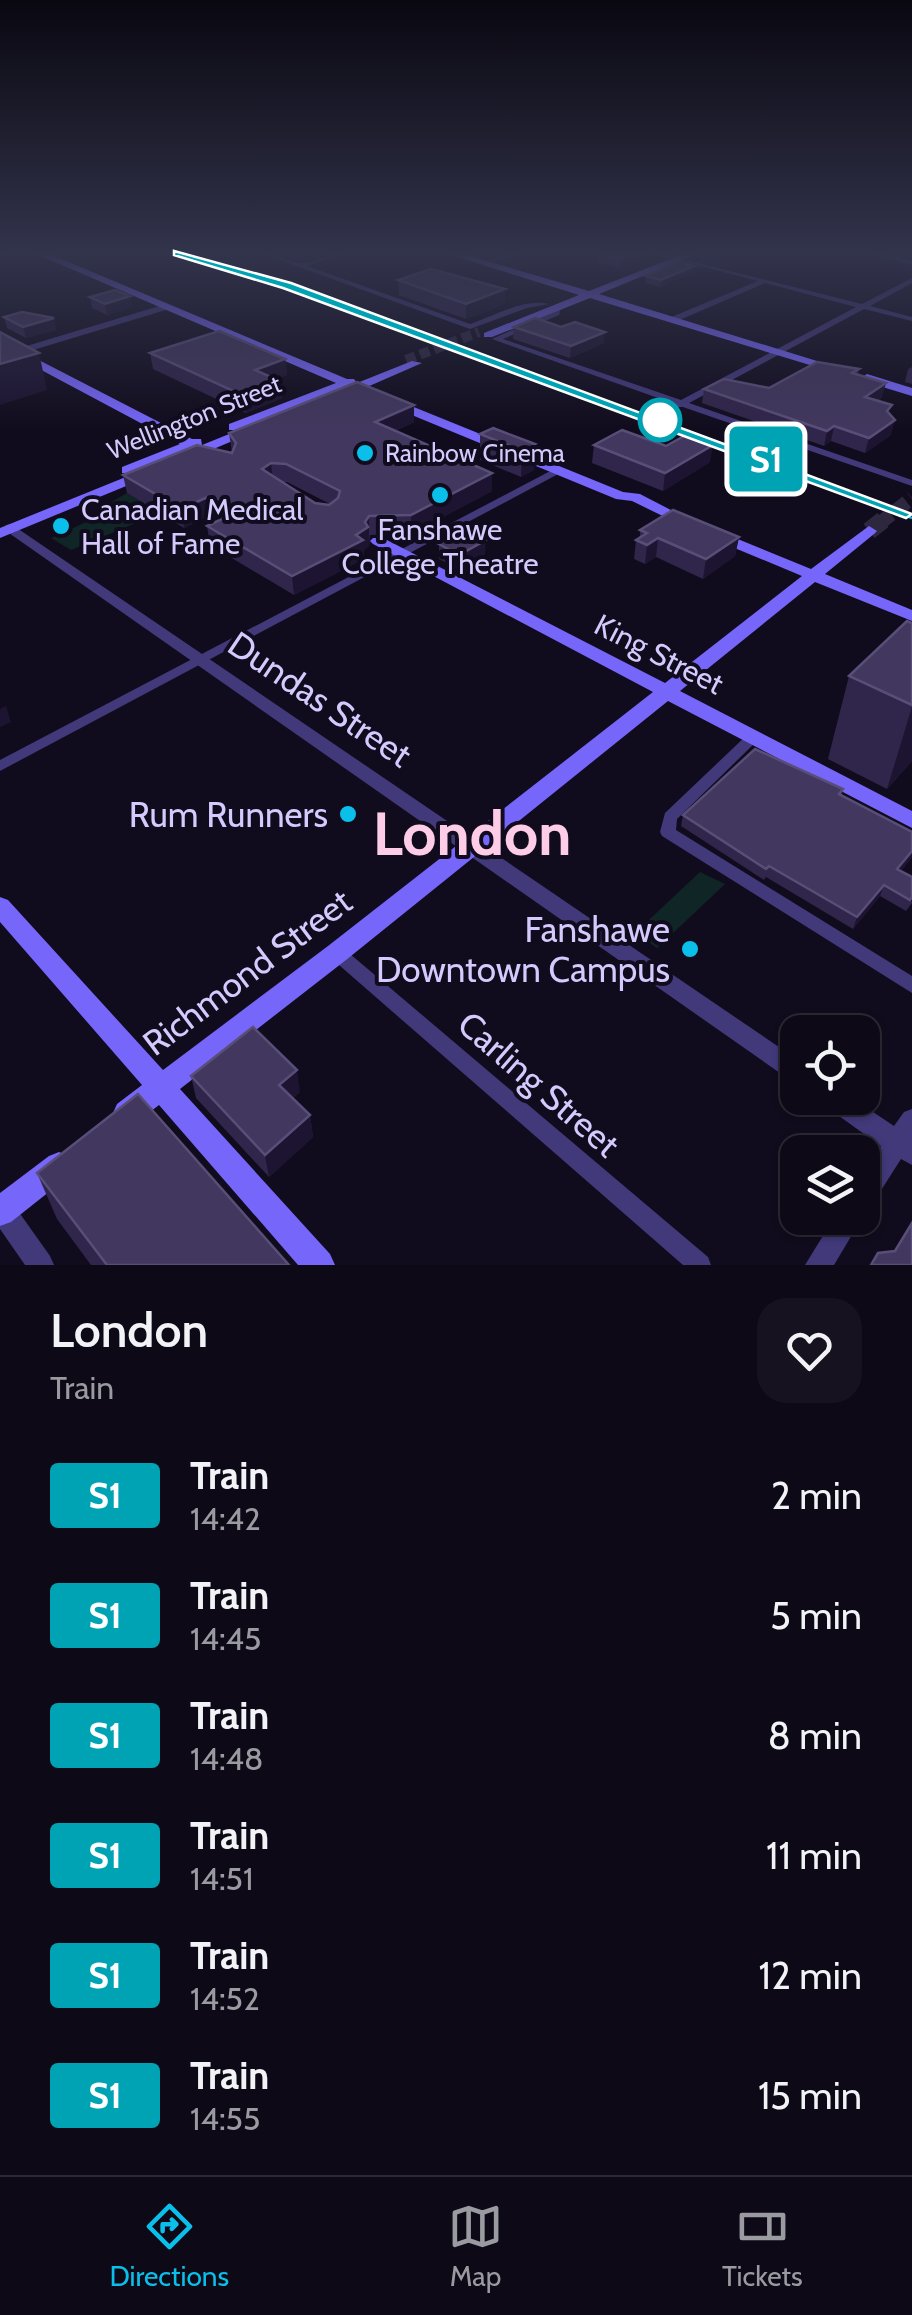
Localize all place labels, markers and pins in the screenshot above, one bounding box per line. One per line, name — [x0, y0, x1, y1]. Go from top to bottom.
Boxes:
unlabelled marker — [639, 399, 681, 441]
place label: Rainbow Cinema — [385, 438, 565, 468]
marker: Rainbow Cinema — [354, 442, 376, 464]
marker: Fanshawe College Theatre — [429, 484, 451, 506]
place label: Canadian Medical Hall of Fame — [81, 491, 303, 562]
place label: Fanshawe College Theatre — [341, 511, 539, 582]
marker: Canadian Medical Hall of Fame — [50, 515, 72, 537]
place label: Rum Runners — [129, 793, 328, 836]
marker: Rum Runners — [337, 803, 359, 825]
place label: Fanshawe Downtown Campus — [376, 908, 670, 991]
marker: Fanshawe Downtown Campus — [679, 938, 701, 960]

